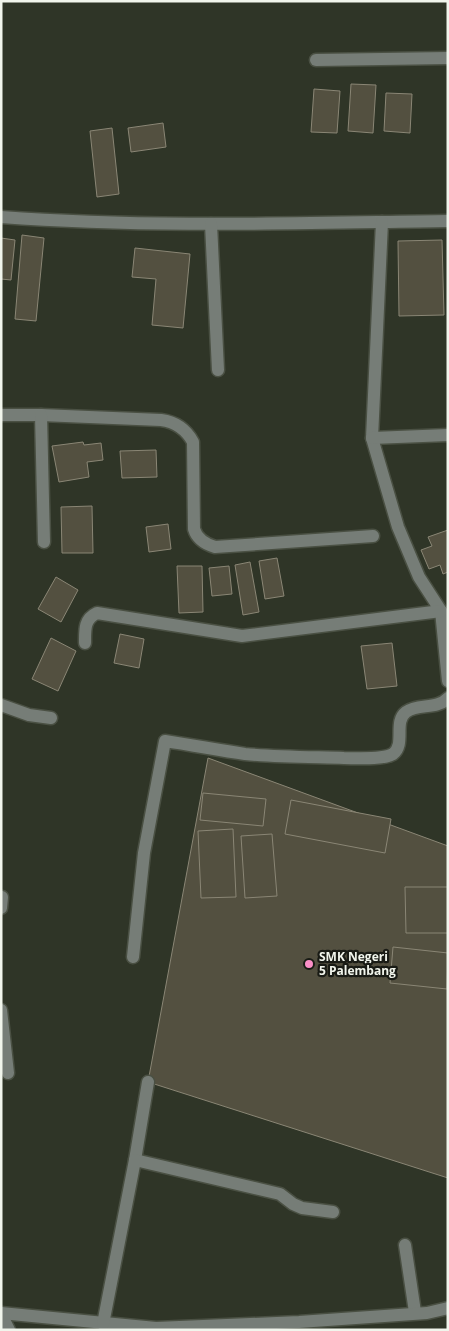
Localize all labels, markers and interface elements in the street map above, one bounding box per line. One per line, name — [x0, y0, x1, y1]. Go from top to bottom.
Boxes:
place label: SMK Negeri 5 Palembang — [319, 948, 396, 979]
marker: SMK Negeri 5 Palembang — [303, 958, 315, 970]

